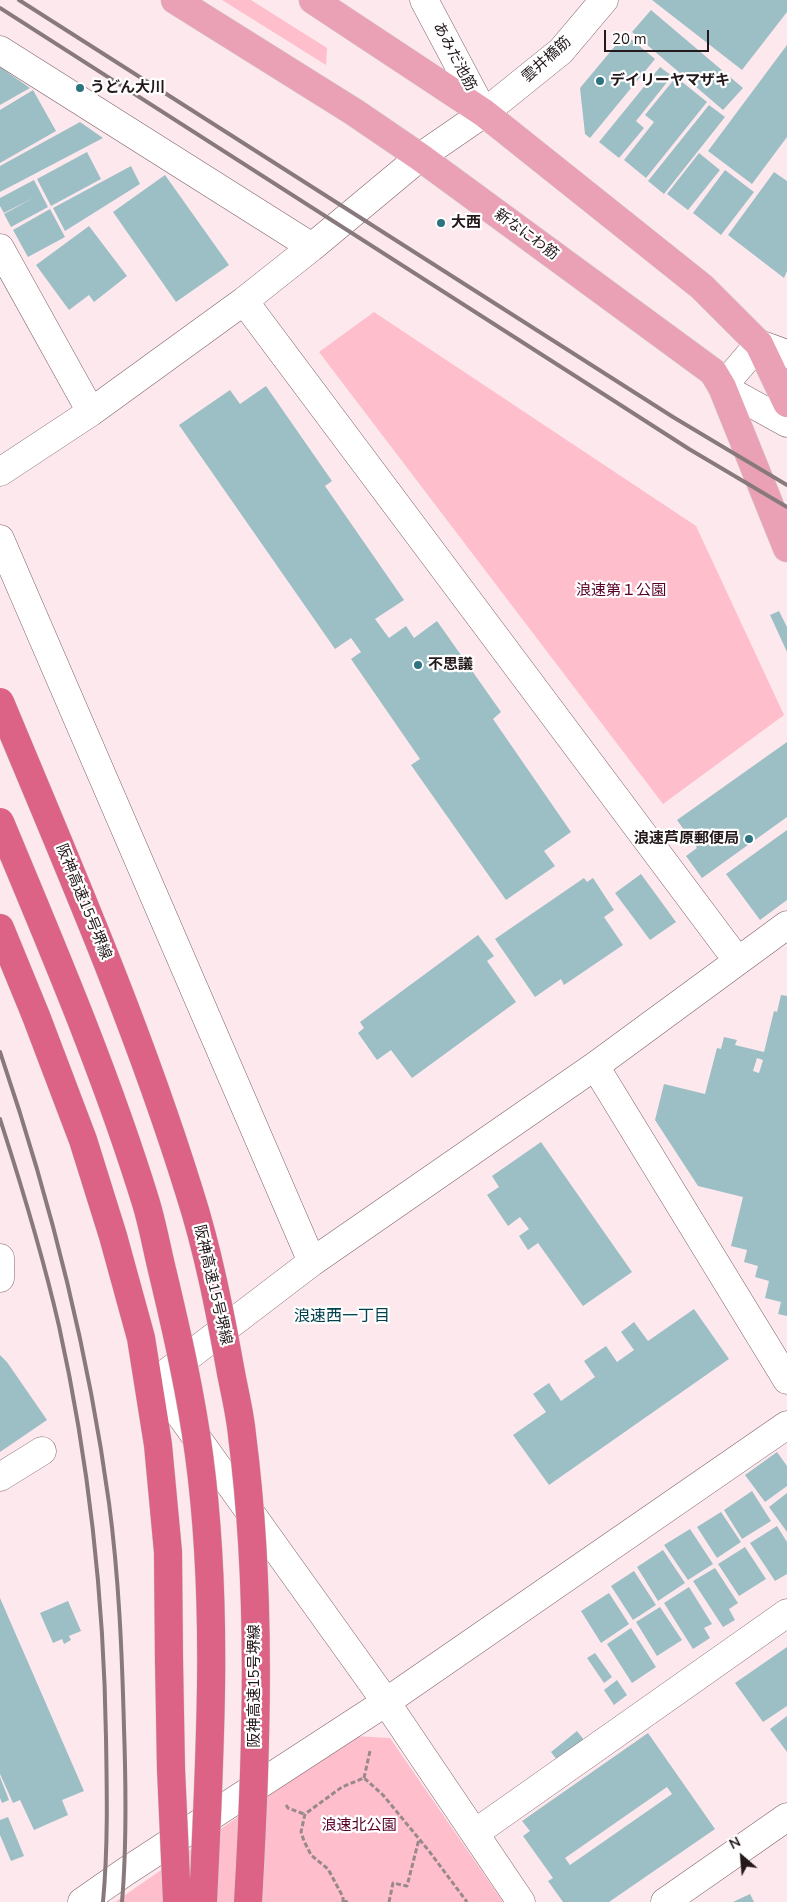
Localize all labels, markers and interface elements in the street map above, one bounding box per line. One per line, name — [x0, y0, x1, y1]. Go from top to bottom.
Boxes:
street label: あみだ池筋 — [428, 20, 480, 94]
scale bar — [607, 20, 712, 52]
text: 20 m — [612, 29, 647, 49]
street label: 雲井橋筋 — [519, 33, 575, 87]
place label: デイリーヤマザキ — [610, 72, 730, 90]
marker: デイリーヤマザキ — [594, 75, 606, 87]
place label: うどん大川 — [90, 79, 165, 97]
marker: うどん大川 — [74, 82, 86, 94]
street label: 新なにわ筋 — [490, 206, 562, 264]
place label: 大西 — [451, 214, 481, 232]
marker: 大西 — [435, 217, 447, 229]
park label: 浪速第１公園 — [576, 582, 666, 600]
place label: 不思議 — [428, 656, 473, 674]
marker: 不思議 — [412, 659, 424, 671]
place label: 浪速芦原郵便局 — [634, 830, 739, 848]
marker: 浪速芦原郵便局 — [743, 833, 755, 845]
street label: 阪神高速15号堺線 — [52, 842, 114, 962]
street label: 阪神高速15号堺線 — [189, 1223, 235, 1347]
district label: 浪速西一丁目 — [294, 1307, 390, 1327]
street label: 阪神高速15号堺線 — [246, 1625, 264, 1747]
park label: 浪速北公園 — [322, 1817, 396, 1835]
north arrow — [717, 1832, 767, 1882]
text: N — [726, 1832, 744, 1854]

